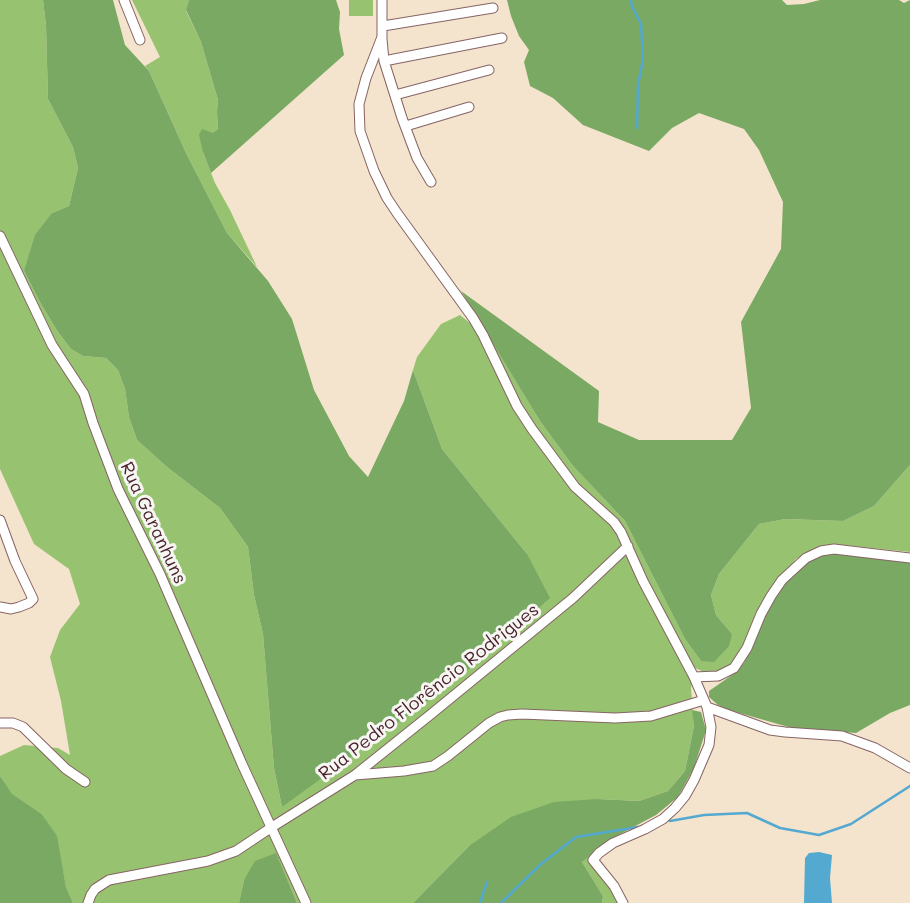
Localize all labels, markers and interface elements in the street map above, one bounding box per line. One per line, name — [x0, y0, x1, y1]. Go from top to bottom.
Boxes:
street label: Rua Garanhuns — [115, 459, 191, 587]
street label: Rua Pedro Florêncio Rodrigues — [315, 599, 543, 785]

